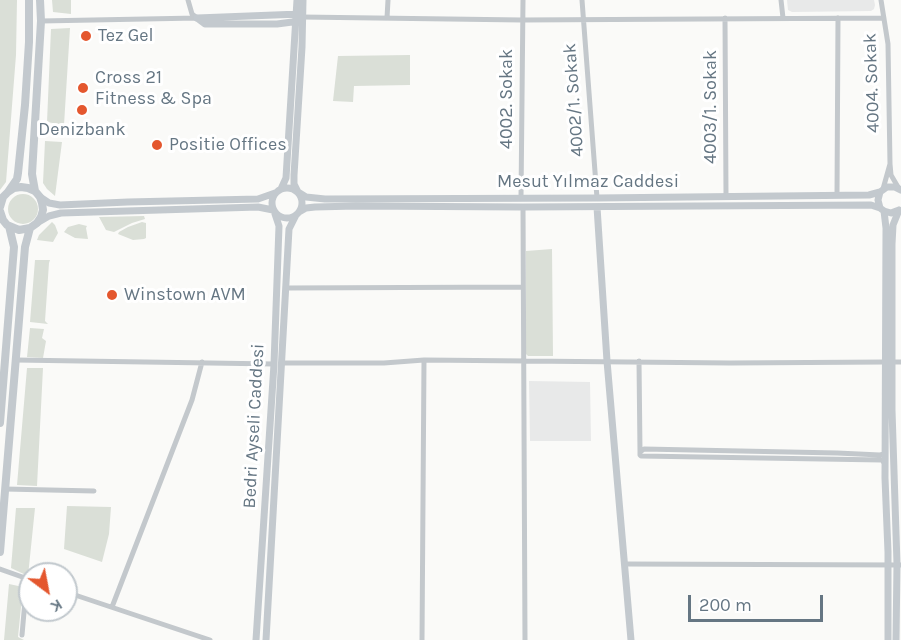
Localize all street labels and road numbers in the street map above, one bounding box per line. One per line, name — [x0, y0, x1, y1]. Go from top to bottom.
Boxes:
street label: 4004. Sokak — [859, 33, 885, 133]
street label: 4002/1. Sokak — [559, 42, 589, 158]
street label: 4002. Sokak — [496, 49, 518, 149]
street label: 4003/1. Sokak — [700, 50, 722, 164]
street label: Mesut Yılmaz Caddesi — [497, 171, 679, 193]
street label: Bedri Ayseli Caddesi — [239, 343, 269, 509]

